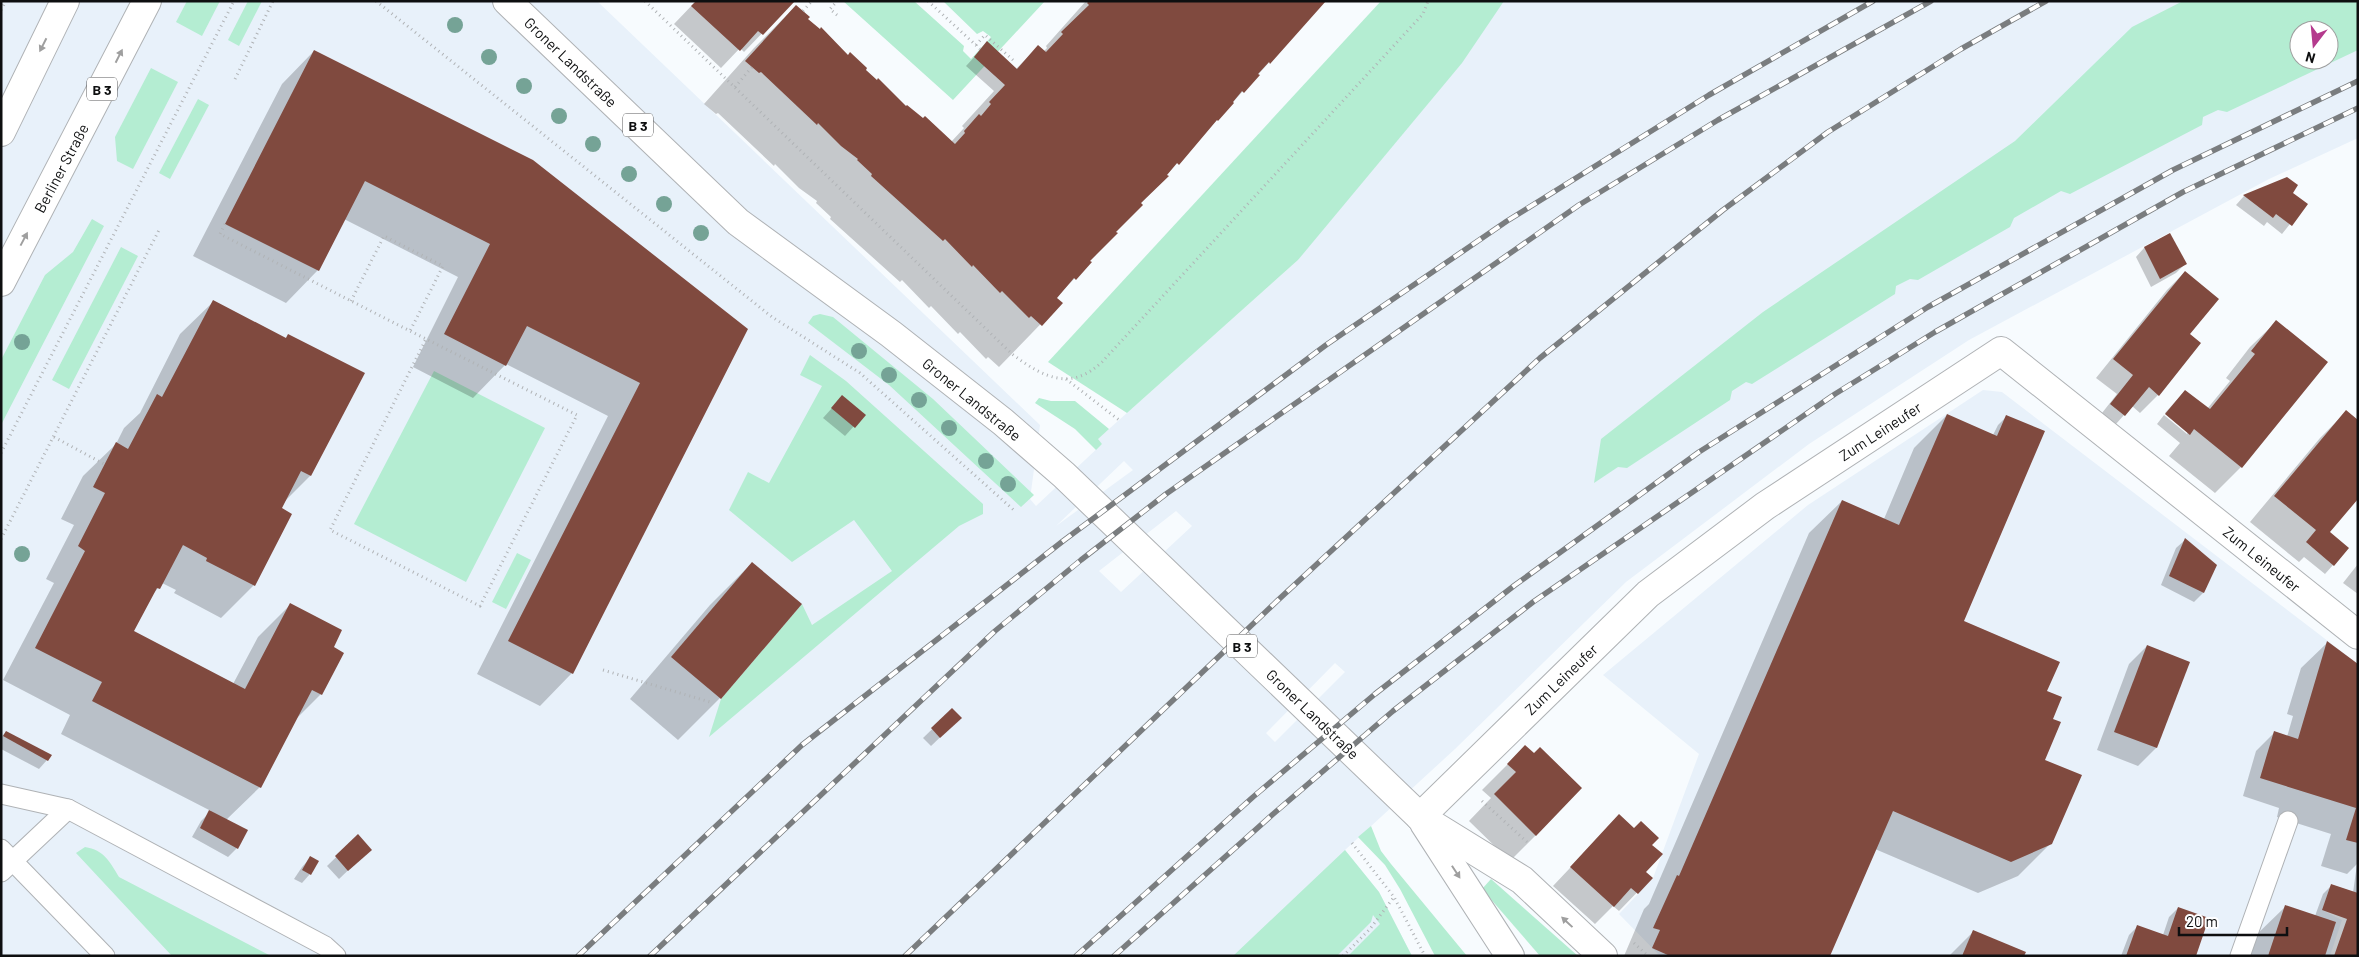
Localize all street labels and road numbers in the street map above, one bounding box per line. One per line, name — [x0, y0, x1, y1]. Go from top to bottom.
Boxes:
street label: Groner Landstraße — [521, 13, 621, 111]
road number: B 3 — [87, 78, 117, 100]
road number: B 3 — [623, 114, 653, 136]
street label: Berliner Straße — [30, 120, 92, 216]
street label: Groner Landstraße — [919, 354, 1025, 444]
street label: Zum Leineufer — [1836, 398, 1925, 464]
street label: Zum Leineufer — [2220, 522, 2305, 596]
road number: B 3 — [1227, 634, 1257, 658]
street label: Zum Leineufer — [1521, 639, 1601, 718]
street label: Groner Landstraße — [1263, 665, 1363, 763]

